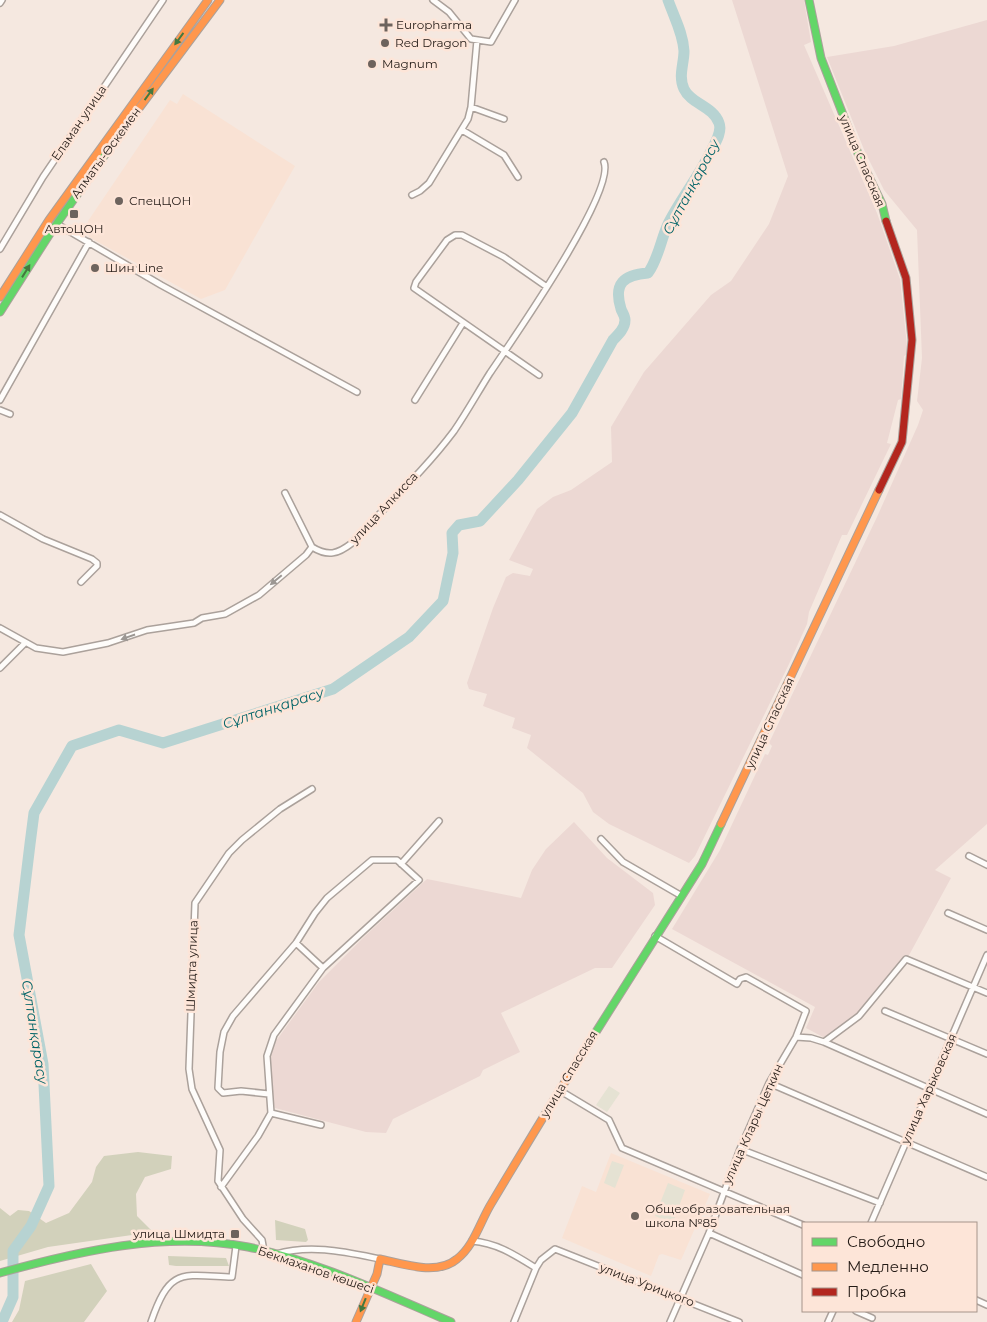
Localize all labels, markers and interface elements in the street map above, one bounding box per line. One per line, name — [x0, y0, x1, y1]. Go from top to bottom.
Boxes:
place label: Europharma — [396, 17, 472, 32]
marker: Europharma — [380, 19, 392, 31]
one-way arrow — [174, 32, 184, 46]
place label: Red Dragon — [395, 35, 467, 50]
marker: Red Dragon — [379, 37, 391, 49]
place label: Magnum — [382, 56, 438, 71]
marker: Magnum — [366, 58, 378, 70]
street label: Еламан улица — [48, 82, 109, 163]
one-way arrow — [144, 87, 154, 101]
street label: Алматы-Өскемен — [68, 104, 144, 201]
street label: улица Спасская — [836, 111, 889, 209]
water label: Сұлтанқарасу — [658, 135, 724, 238]
place label: СпецЦОН — [129, 193, 191, 208]
marker: СпецЦОН — [113, 195, 125, 207]
marker: АвтоЦОН — [68, 208, 80, 220]
place label: АвтоЦОН — [44, 221, 104, 236]
place label: Шин Line — [105, 260, 163, 275]
marker: Шин Line — [89, 262, 101, 274]
one-way arrow — [21, 264, 31, 277]
street label: улица Алкисса — [346, 469, 421, 547]
one-way arrow — [270, 575, 283, 586]
one-way arrow — [120, 633, 135, 641]
street label: улица Спасская — [741, 675, 797, 772]
water label: Сұлтанқарасу — [220, 683, 327, 733]
street label: Шмидта улица — [182, 920, 201, 1012]
water label: Сұлтанқарасу — [18, 979, 52, 1087]
street label: улица Спасская — [536, 1028, 600, 1121]
street label: улица Харьковская — [897, 1031, 960, 1147]
street label: улица Клары Цеткин — [719, 1061, 786, 1187]
place label: Общеобразовательная школа №85 — [645, 1201, 790, 1230]
marker: Общеобразовательная школа №85 — [629, 1210, 641, 1222]
legend — [802, 1222, 977, 1312]
place label: улица Шмидта — [132, 1226, 225, 1241]
marker: улица Шмидта — [229, 1228, 241, 1240]
text: Свободно — [847, 1232, 925, 1251]
street label: Бекмаханов көшесі — [256, 1243, 376, 1296]
text: Медленно — [847, 1257, 929, 1276]
street label: улица Урицкого — [597, 1259, 697, 1310]
text: Пробка — [847, 1282, 906, 1301]
one-way arrow — [359, 1298, 367, 1313]

